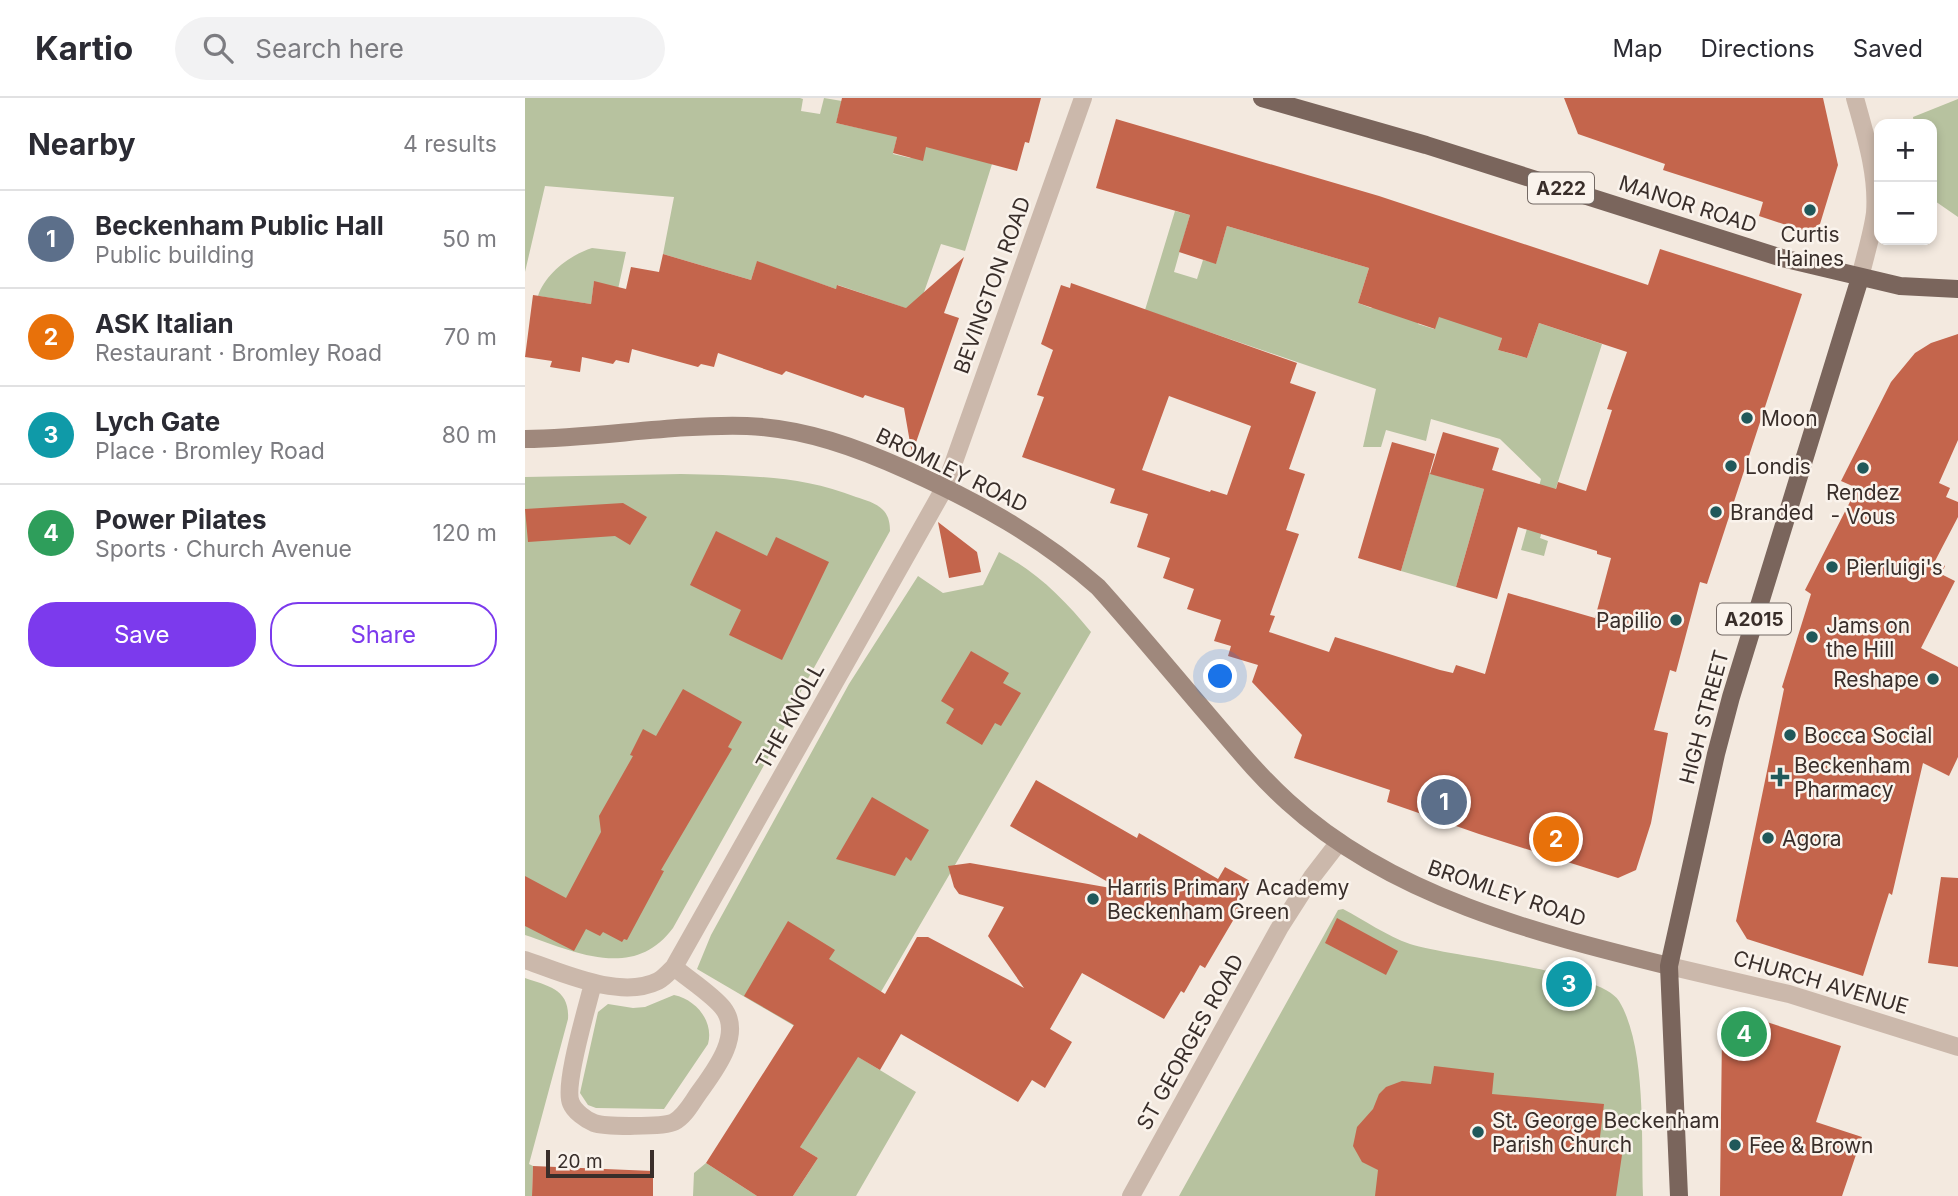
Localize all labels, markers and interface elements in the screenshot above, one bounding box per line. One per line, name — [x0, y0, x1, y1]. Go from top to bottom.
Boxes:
search box — [175, 17, 665, 80]
text: Kartio — [35, 28, 133, 68]
icon: search — [199, 29, 237, 67]
text: Search here — [255, 33, 404, 64]
text: Map — [1613, 34, 1662, 63]
text: Directions — [1700, 34, 1815, 63]
text: Saved — [1853, 34, 1923, 63]
map controls — [1874, 119, 1937, 245]
button: + — [1874, 119, 1937, 182]
text: Nearby — [28, 126, 136, 162]
text: 4 results — [403, 130, 497, 158]
street label: MANOR ROAD — [1616, 170, 1760, 238]
road number: A222 — [1528, 172, 1594, 204]
button: − — [1874, 182, 1937, 245]
street label: BEVINGTON ROAD — [948, 193, 1036, 377]
marker: Curtis Haines — [1802, 202, 1818, 218]
text: Beckenham Public Hall — [95, 210, 384, 241]
place label: Curtis Haines — [1776, 222, 1844, 271]
text: 1 — [46, 225, 56, 253]
text: 50 m — [442, 225, 497, 253]
text: Public building — [95, 241, 254, 269]
text: ASK Italian — [95, 308, 234, 339]
text: 2 — [44, 323, 58, 351]
text: 70 m — [443, 323, 497, 351]
text: Restaurant · Bromley Road — [95, 339, 382, 367]
text: Lych Gate — [95, 406, 220, 437]
place label: Moon — [1761, 406, 1818, 431]
marker: Moon — [1739, 410, 1755, 426]
text: 3 — [44, 421, 58, 449]
text: 80 m — [442, 421, 497, 449]
street label: BROMLEY ROAD — [872, 423, 1032, 517]
text: Place · Bromley Road — [95, 437, 325, 465]
place label: Londis — [1745, 454, 1811, 479]
marker: Londis — [1723, 458, 1739, 474]
marker: Rendez - Vous — [1855, 460, 1871, 476]
place label: Rendez - Vous — [1826, 480, 1900, 529]
place label: Branded — [1730, 500, 1814, 525]
text: Power Pilates — [95, 504, 267, 535]
marker: Branded — [1708, 504, 1724, 520]
text: 4 — [43, 519, 59, 547]
text: 120 m — [432, 519, 497, 547]
text: Sports · Church Avenue — [95, 535, 352, 563]
place label: Pierluigi's — [1846, 555, 1943, 580]
marker: Pierluigi's — [1824, 559, 1840, 575]
button: Save — [28, 602, 256, 667]
button: Share — [270, 602, 497, 667]
road number: A2015 — [1717, 604, 1791, 634]
place label: Papilio — [1596, 608, 1662, 633]
marker: Papilio — [1668, 612, 1684, 628]
place label: Jams on the Hill — [1826, 613, 1910, 662]
marker: Jams on the Hill — [1804, 629, 1820, 645]
street label: HIGH STREET — [1674, 647, 1734, 787]
street label: THE KNOLL — [751, 659, 829, 773]
your location — [1203, 659, 1237, 693]
place label: Reshape — [1833, 667, 1919, 692]
marker: Reshape — [1925, 671, 1941, 687]
place label: Bocca Social — [1804, 723, 1932, 748]
marker: Bocca Social — [1782, 727, 1798, 743]
place label: Beckenham Pharmacy — [1794, 753, 1910, 802]
marker: Beckenham Pharmacy — [1772, 769, 1788, 785]
pin: 1 — [1421, 776, 1467, 828]
pin: 2 — [1533, 813, 1579, 865]
place label: Agora — [1782, 826, 1842, 851]
marker: Agora — [1760, 830, 1776, 846]
street label: BROMLEY ROAD — [1425, 854, 1589, 932]
place label: Harris Primary Academy Beckenham Green — [1107, 875, 1349, 924]
marker: Harris Primary Academy Beckenham Green — [1085, 891, 1101, 907]
street label: CHURCH AVENUE — [1730, 945, 1912, 1019]
street label: ST GEORGES ROAD — [1131, 950, 1249, 1134]
pin: 3 — [1546, 958, 1592, 1010]
pin: 4 — [1721, 1008, 1767, 1060]
place label: St. George Beckenham Parish Church — [1492, 1108, 1720, 1157]
marker: St. George Beckenham Parish Church — [1470, 1124, 1486, 1140]
place label: Fee & Brown — [1749, 1133, 1874, 1158]
marker: Fee & Brown — [1727, 1137, 1743, 1153]
scale bar — [546, 1147, 655, 1179]
text: 20 m — [557, 1150, 603, 1173]

